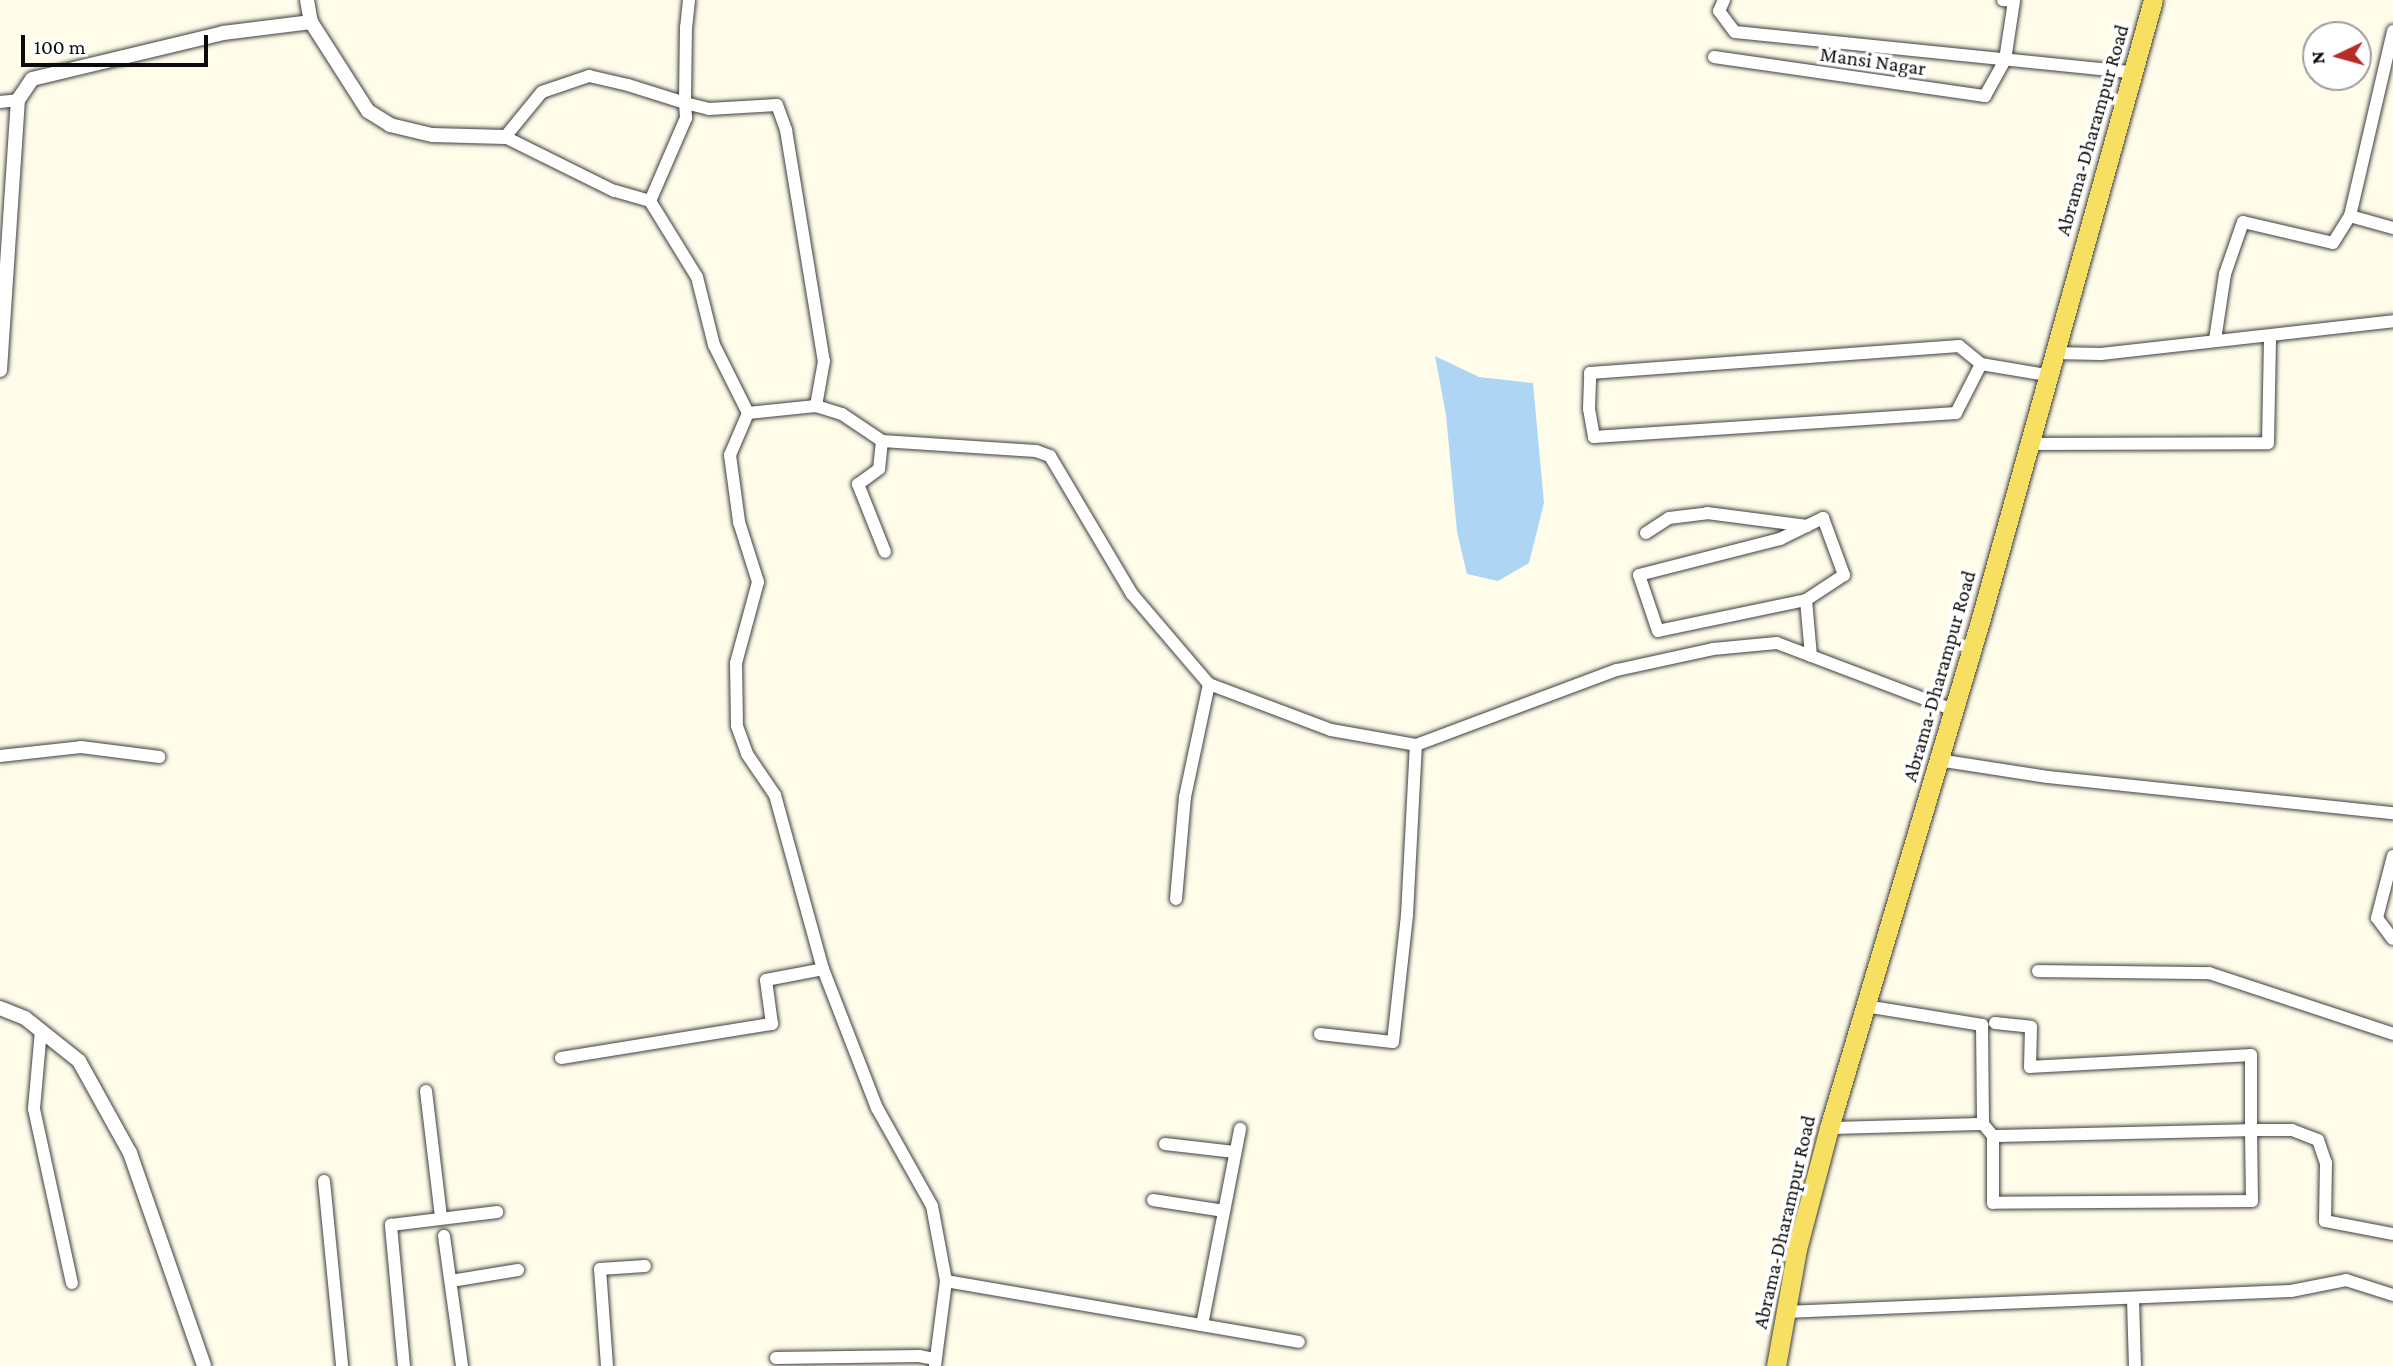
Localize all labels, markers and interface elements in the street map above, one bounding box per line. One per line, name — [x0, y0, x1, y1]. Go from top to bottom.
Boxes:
scale bar — [24, 21, 212, 65]
north arrow — [2302, 21, 2372, 91]
street label: Abrama-Dharampur Road — [2050, 22, 2134, 238]
text: 100 m — [34, 35, 86, 59]
street label: Mansi Nagar — [1818, 41, 1928, 81]
text: N — [2307, 50, 2329, 65]
street label: Abrama-Dharampur Road — [1897, 568, 1981, 784]
street label: Abrama-Dharampur Road — [1747, 1113, 1821, 1331]

